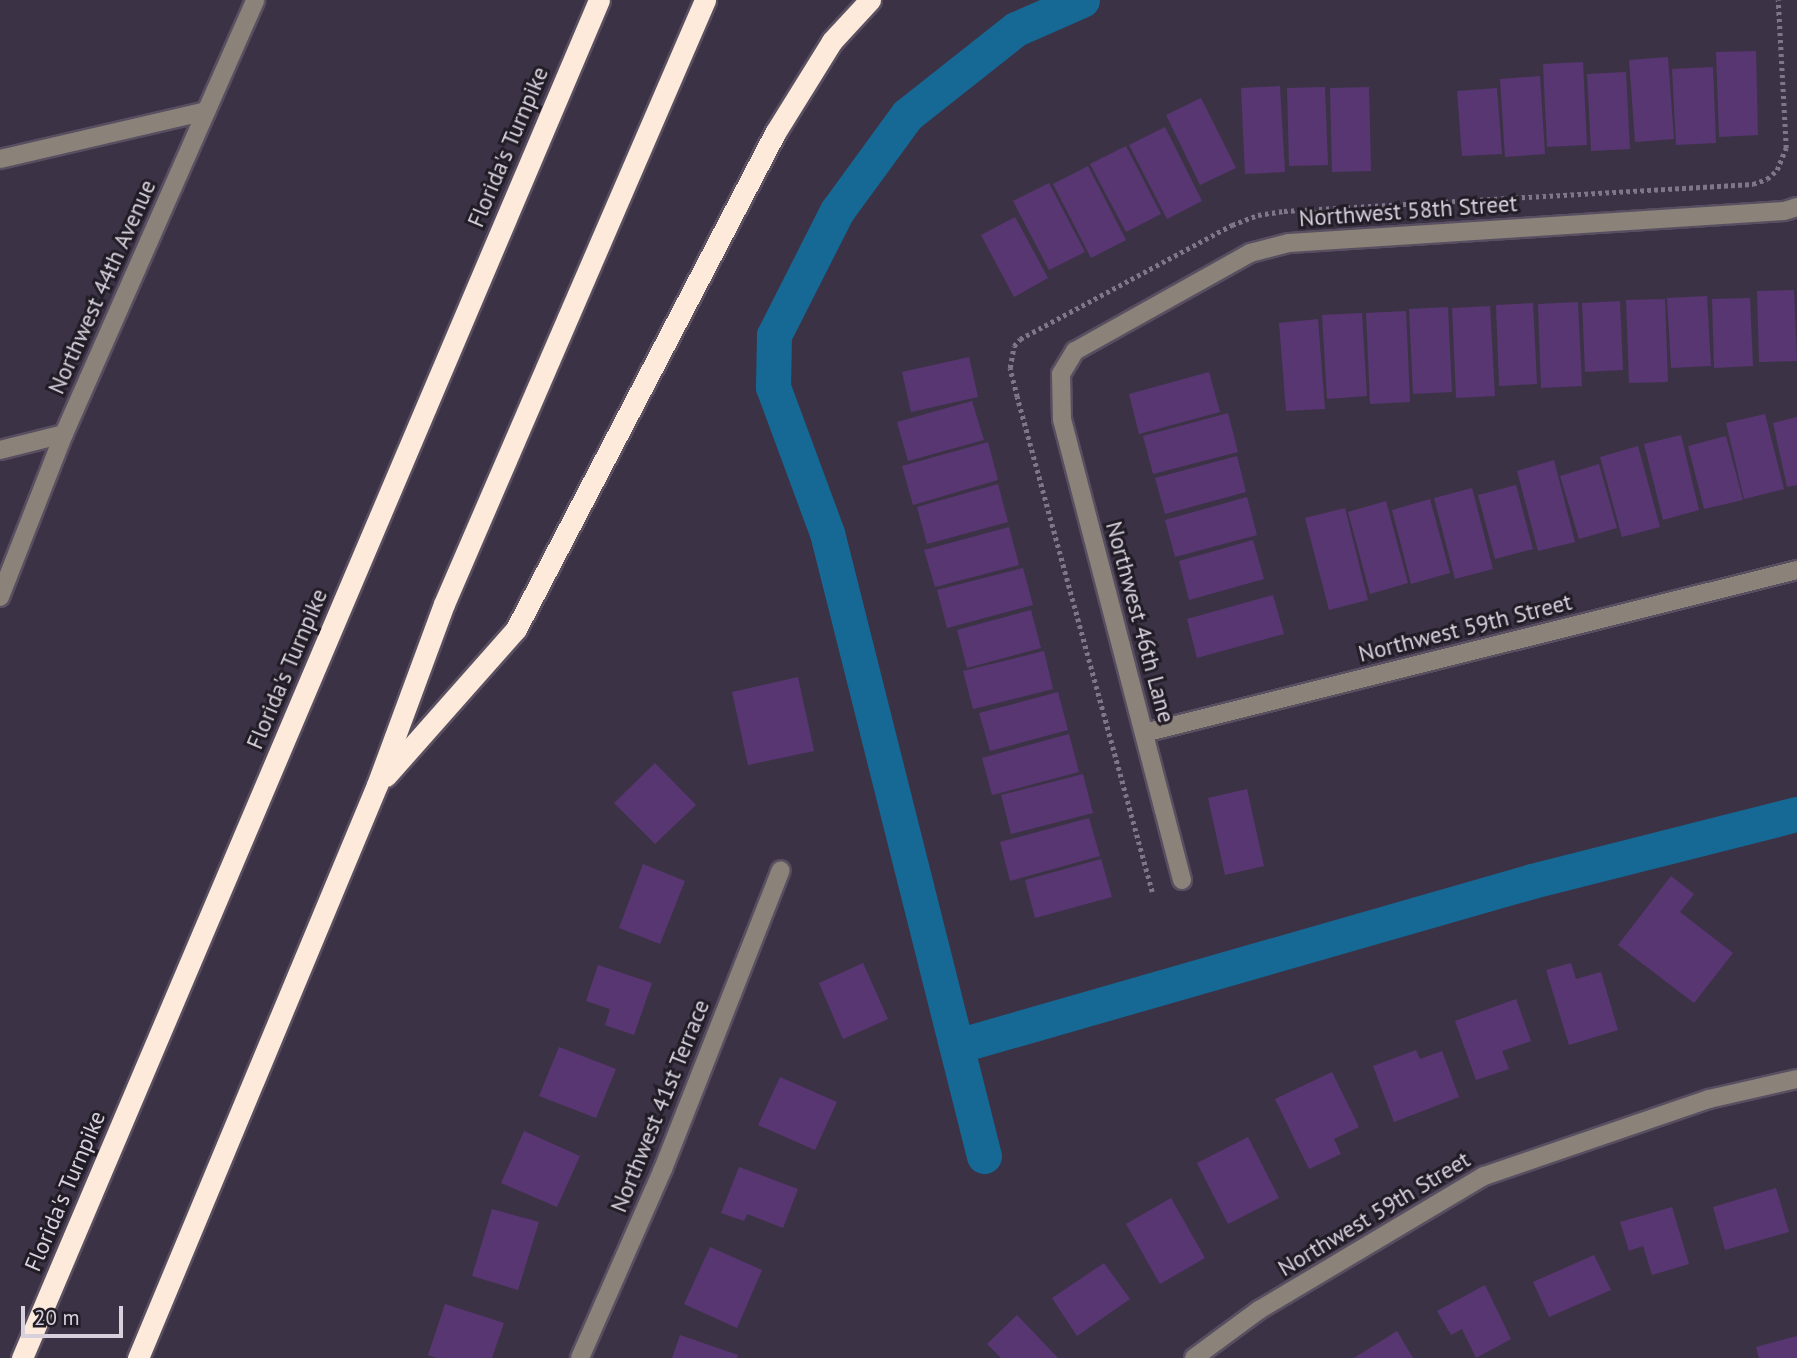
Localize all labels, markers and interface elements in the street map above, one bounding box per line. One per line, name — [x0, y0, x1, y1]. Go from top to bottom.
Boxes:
street label: Florida's Turnpike — [462, 62, 554, 232]
street label: Northwest 44th Avenue — [42, 175, 162, 399]
street label: Northwest 58th Street — [1298, 190, 1518, 232]
street label: Northwest 46th Lane — [1100, 518, 1180, 726]
street label: Florida's Turnpike — [241, 584, 333, 754]
street label: Northwest 59th Street — [1355, 588, 1575, 668]
street label: Northwest 41st Terrace — [605, 995, 715, 1217]
street label: Florida's Turnpike — [19, 1106, 111, 1276]
street label: Northwest 59th Street — [1273, 1146, 1475, 1282]
scale bar — [24, 1292, 126, 1336]
text: 20 m — [34, 1304, 80, 1331]

